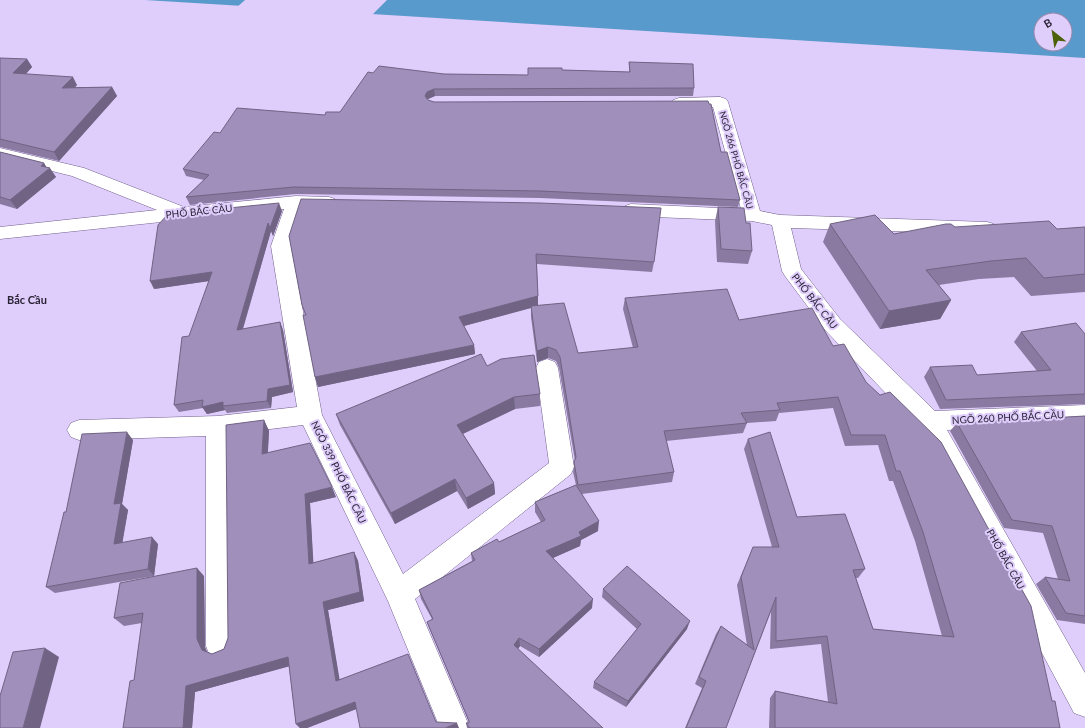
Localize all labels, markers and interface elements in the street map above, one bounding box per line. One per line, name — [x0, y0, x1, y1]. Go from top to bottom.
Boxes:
north arrow — [1033, 12, 1073, 52]
text: B — [1041, 15, 1054, 30]
street label: NGÕ 266 PHỐ BẮC CẦU — [717, 109, 757, 210]
street label: PHỐ BẮC CẦU — [165, 202, 233, 220]
street label: PHỐ BẮC CẦU — [790, 271, 840, 331]
district label: Bắc Cầu — [7, 293, 47, 306]
street label: NGÕ 260 PHỐ BẮC CẦU — [952, 408, 1064, 426]
street label: NGÕ 339 PHỐ BẮC CẦU — [309, 419, 369, 525]
street label: PHỐ BẮC CẦU — [984, 527, 1028, 591]

